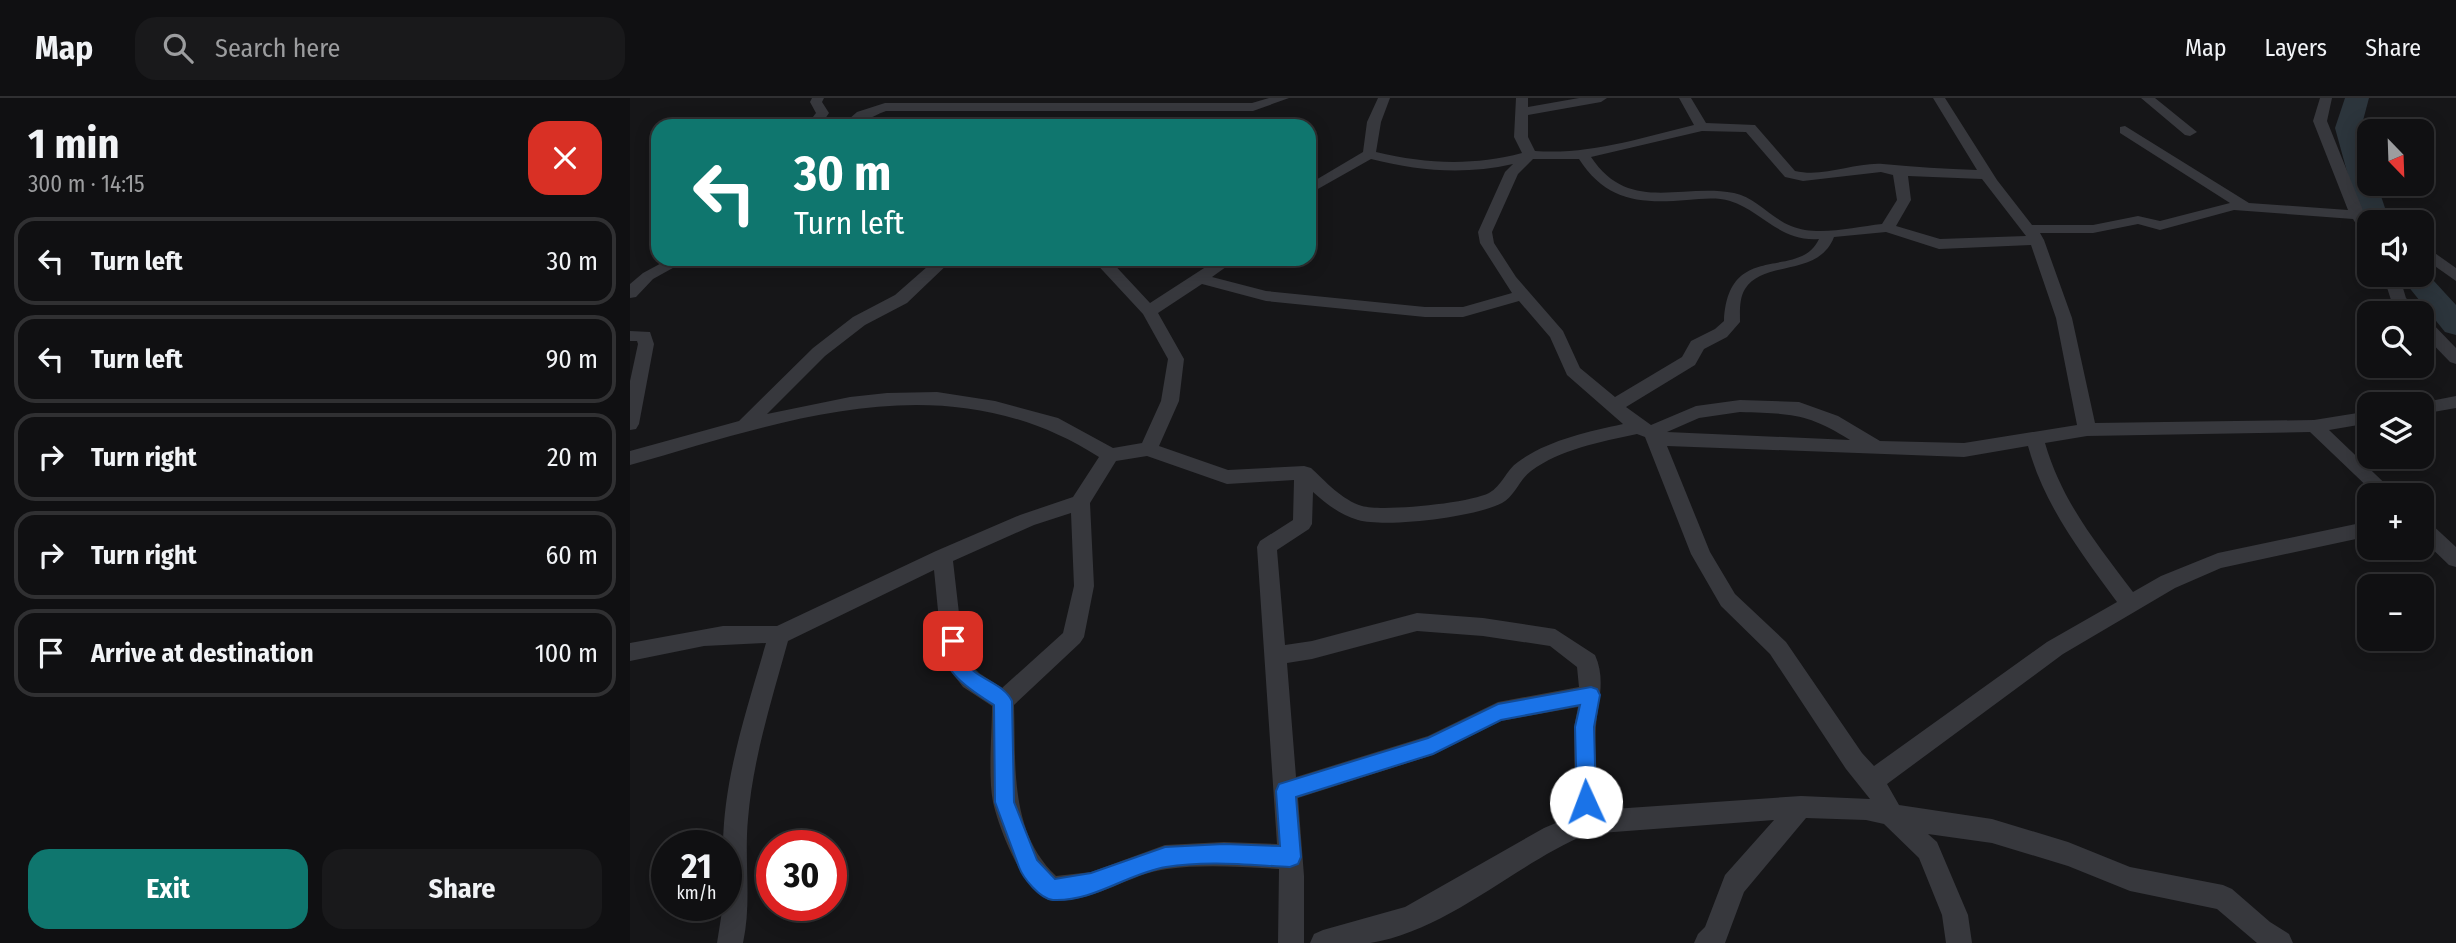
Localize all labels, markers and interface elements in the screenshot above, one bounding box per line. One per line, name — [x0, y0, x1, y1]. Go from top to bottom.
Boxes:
search box — [135, 17, 625, 80]
text: Map — [35, 28, 93, 68]
icon: search — [159, 29, 197, 67]
text: Search here — [215, 33, 340, 64]
text: Map — [2185, 34, 2227, 62]
text: Layers — [2265, 34, 2327, 62]
text: Share — [2365, 34, 2421, 62]
text: 1 min — [28, 119, 119, 169]
north arrow — [2357, 119, 2434, 196]
map controls — [2357, 119, 2434, 651]
button: close — [528, 121, 602, 195]
text: 30 m — [794, 144, 892, 203]
icon: left — [679, 147, 770, 238]
text: 300 m · 14:15 — [28, 170, 145, 198]
text: Turn left — [794, 204, 904, 242]
button: sound — [2357, 210, 2434, 287]
icon: left — [32, 242, 70, 280]
text: Turn left — [91, 246, 183, 277]
text: 30 m — [547, 246, 598, 277]
button: search — [2357, 301, 2434, 378]
icon: left — [32, 340, 70, 378]
text: Turn left — [91, 344, 183, 375]
text: 90 m — [546, 344, 598, 375]
button: layers — [2357, 392, 2434, 469]
icon: right — [32, 438, 70, 476]
text: Turn right — [91, 442, 197, 473]
text: 20 m — [547, 442, 598, 473]
button: + — [2357, 483, 2434, 560]
icon: right — [32, 536, 70, 574]
text: Turn right — [91, 540, 197, 571]
text: 60 m — [545, 540, 598, 571]
button: − — [2357, 574, 2434, 651]
pin — [923, 611, 983, 671]
icon: arrive — [934, 622, 972, 660]
icon: arrive — [32, 634, 70, 672]
text: Arrive at destination — [91, 638, 314, 669]
text: 100 m — [535, 638, 598, 669]
position arrow — [1549, 765, 1623, 839]
speed limit sign: 30 — [756, 830, 847, 921]
text: 21 — [681, 845, 712, 887]
button: Exit — [28, 849, 308, 929]
button: Share — [322, 849, 602, 929]
text: km/h — [676, 882, 717, 904]

